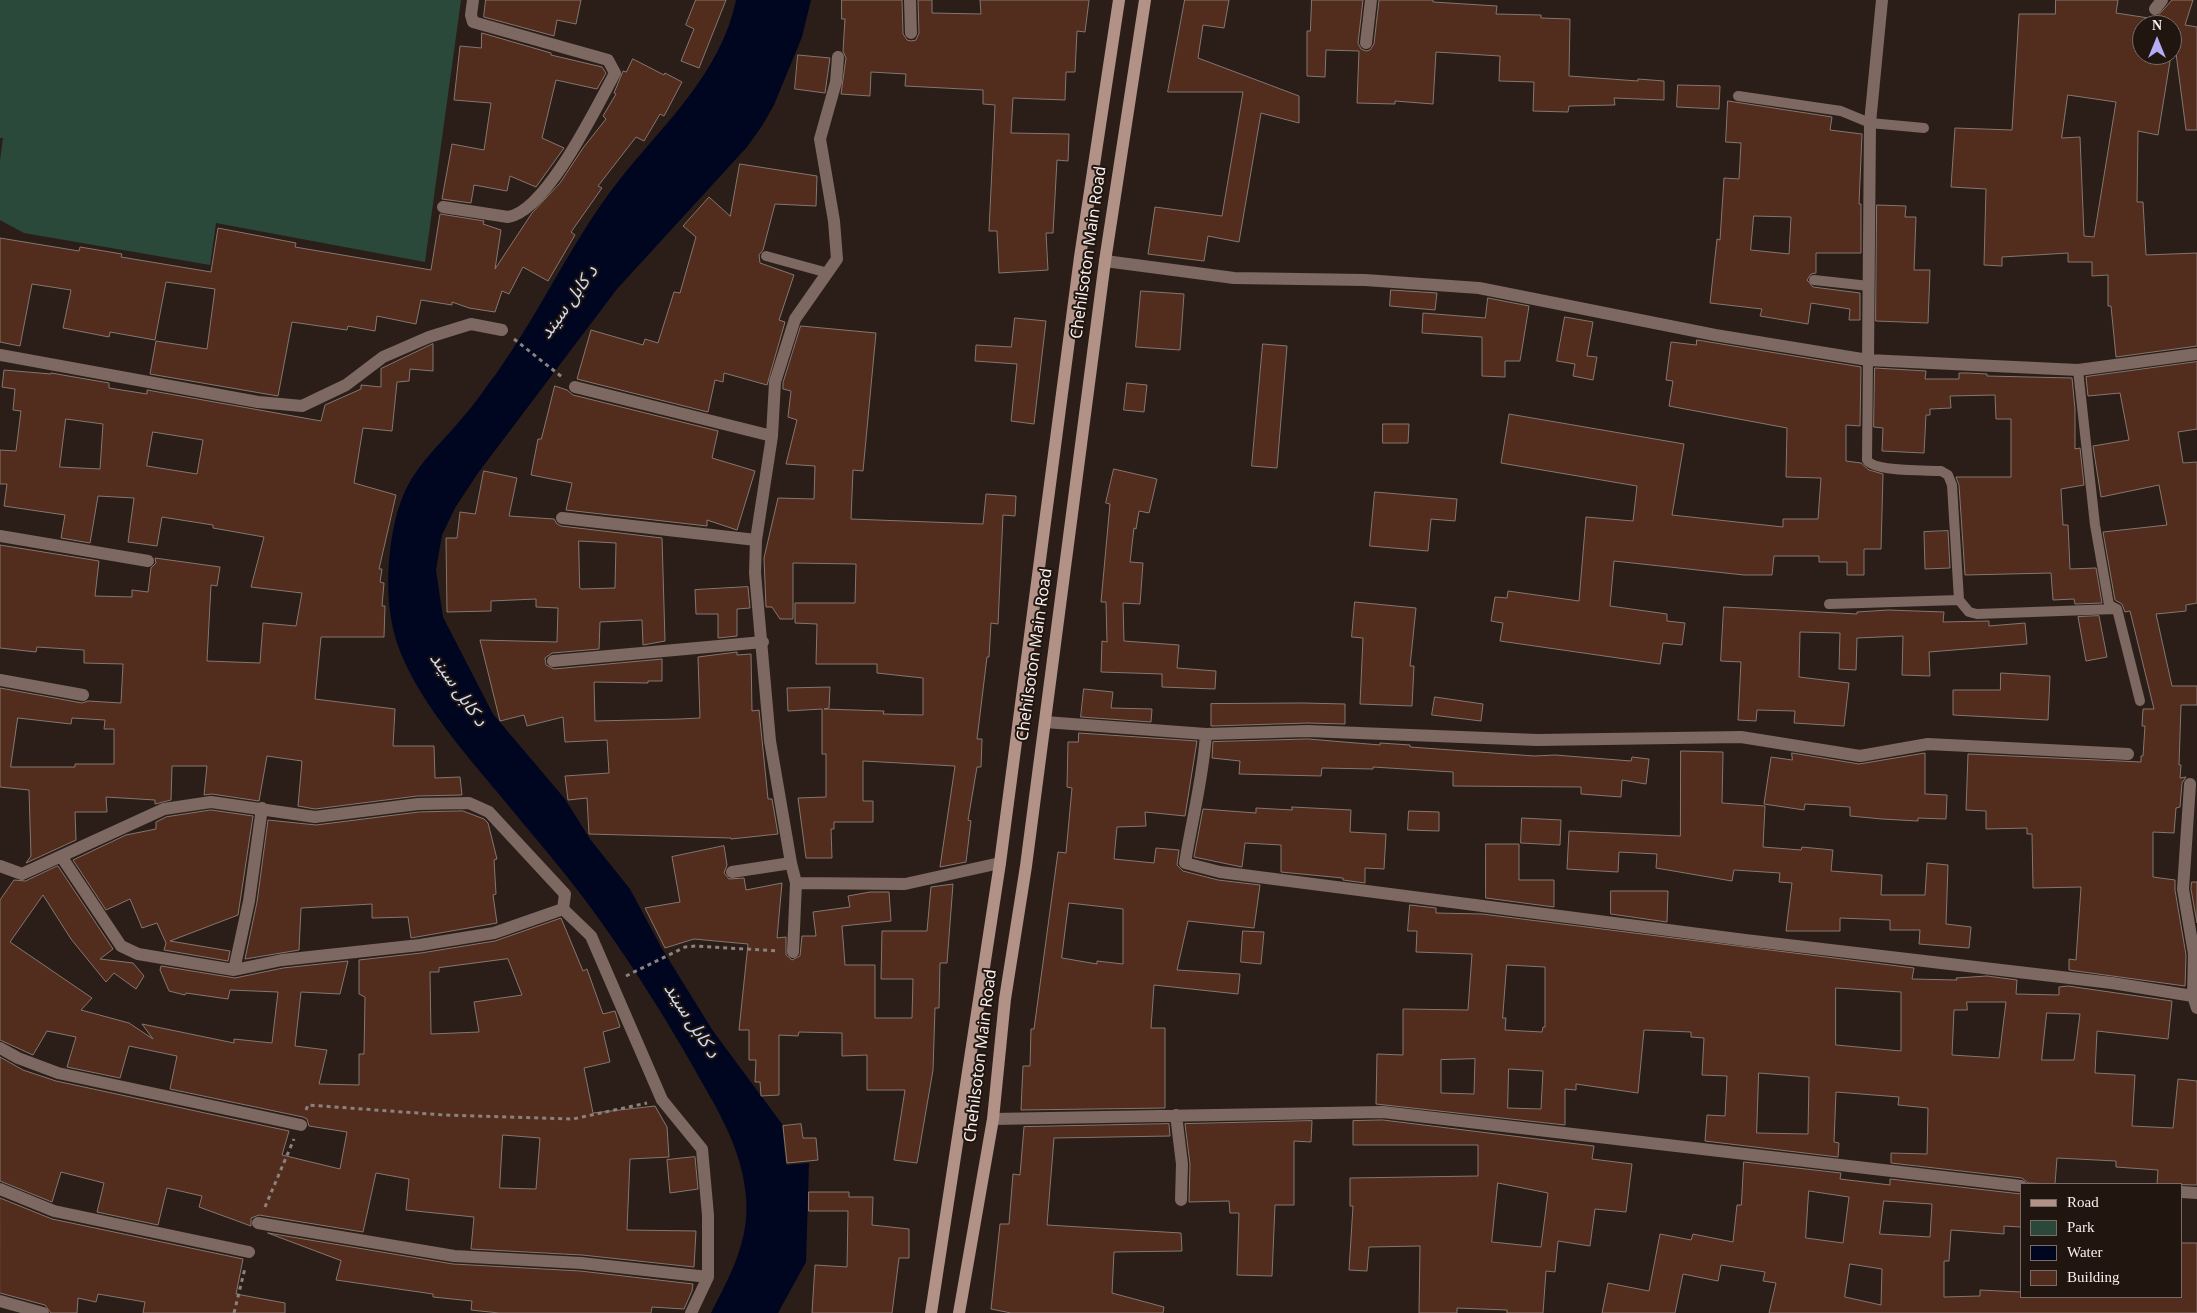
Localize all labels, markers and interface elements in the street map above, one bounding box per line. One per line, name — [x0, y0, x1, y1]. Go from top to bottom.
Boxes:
north arrow — [2132, 15, 2182, 65]
text: N — [2152, 18, 2162, 33]
street label: Chehilsoton Main Road — [1069, 165, 1113, 341]
water label: د کابل سيند — [537, 263, 605, 345]
street label: Chehilsoton Main Road — [1015, 567, 1059, 743]
water label: د کابل سيند — [423, 650, 489, 732]
street label: Chehilsoton Main Road — [963, 968, 1003, 1144]
water label: د کابل سيند — [657, 980, 721, 1064]
legend — [2020, 1183, 2182, 1298]
text: Road — [2067, 1194, 2099, 1210]
text: Park — [2067, 1219, 2095, 1235]
text: Water — [2067, 1244, 2102, 1260]
text: Building — [2067, 1269, 2120, 1285]

